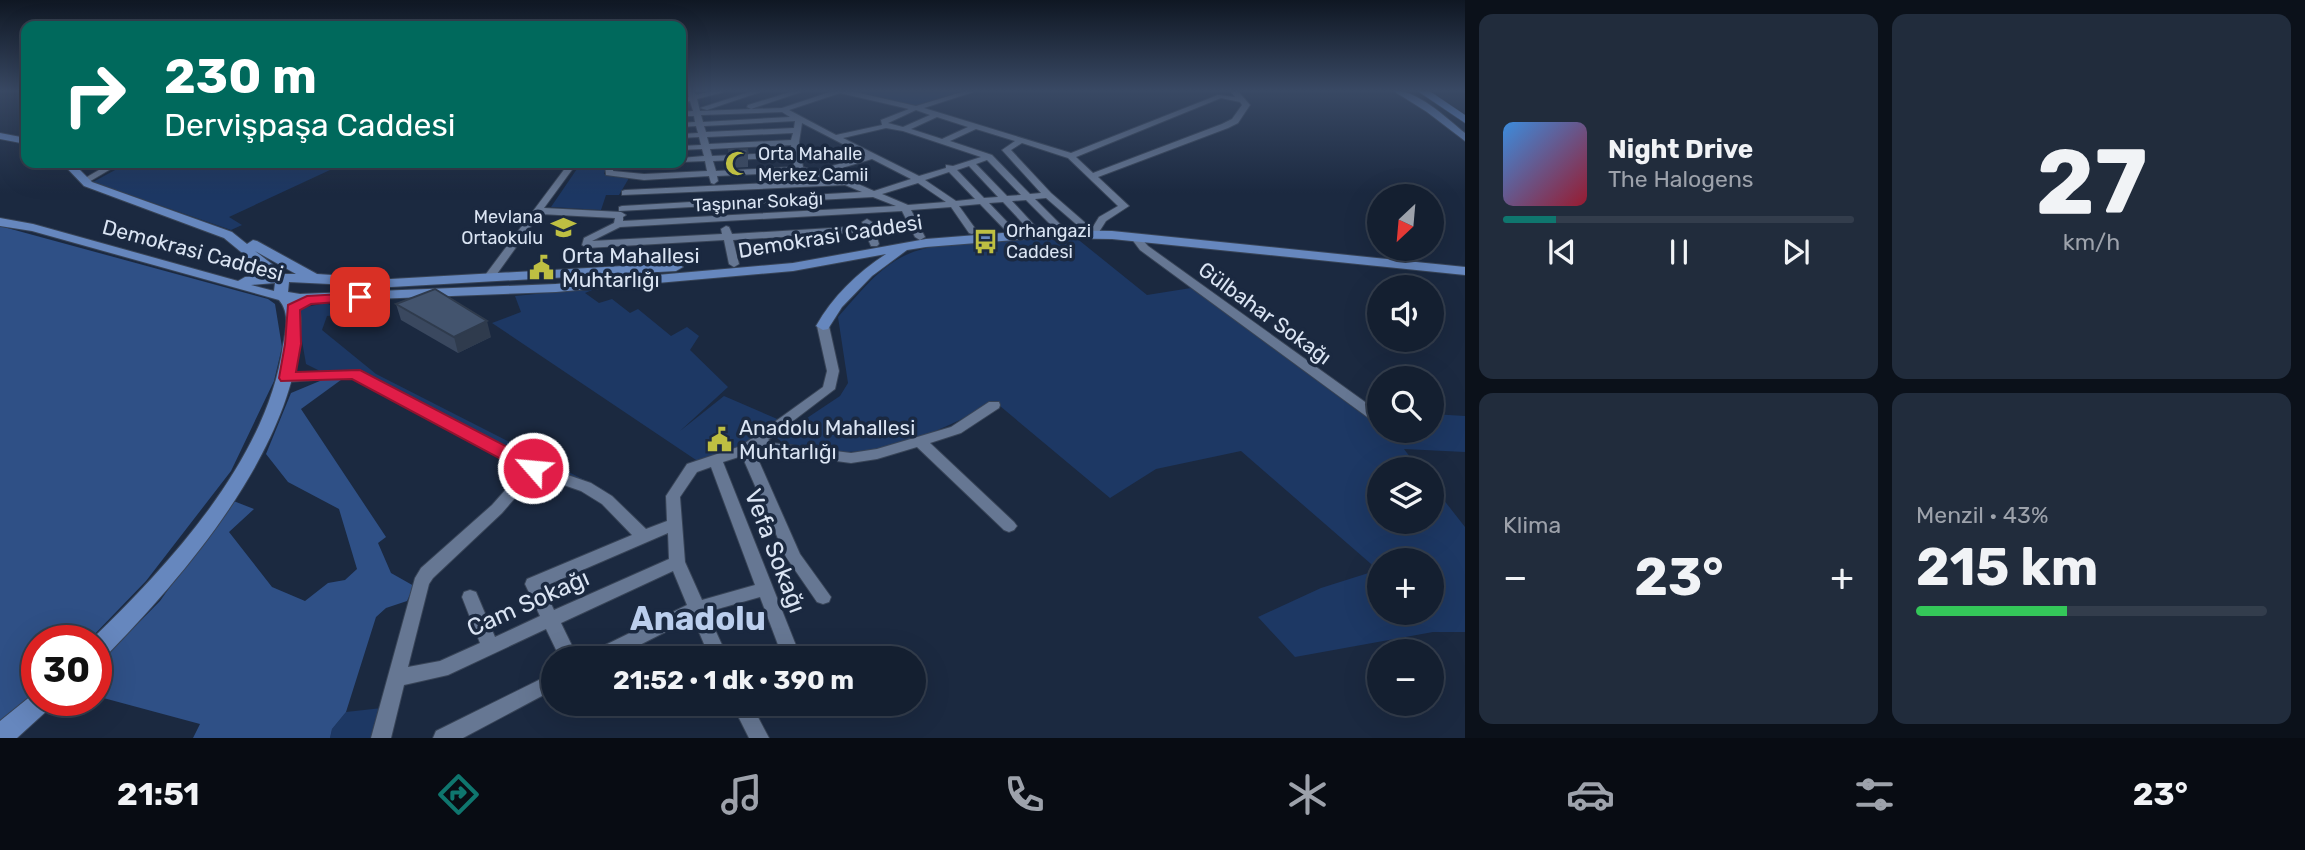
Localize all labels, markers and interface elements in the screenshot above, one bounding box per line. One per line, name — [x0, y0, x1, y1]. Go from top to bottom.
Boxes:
text: 230 m — [164, 47, 317, 105]
icon: right — [49, 49, 140, 140]
text: Dervişpaşa Caddesi — [164, 106, 456, 144]
text: 27 — [2036, 128, 2147, 236]
text: Night Drive — [1608, 134, 1753, 165]
place label: Orta Mahalle Merkez Camii — [758, 143, 868, 186]
mosque icon: Orta Mahalle Merkez Camii — [724, 150, 752, 178]
text: The Halogens — [1608, 165, 1754, 193]
north arrow — [1367, 184, 1444, 261]
map controls — [1367, 184, 1444, 716]
street label: Taşpınar Sokağı — [692, 188, 824, 216]
place label: Mevlana Ortaokulu — [461, 206, 543, 249]
street label: Demokrasi Caddesi — [736, 209, 924, 263]
school or university icon: Mevlana Ortaokulu — [549, 213, 577, 241]
street label: Demokrasi Caddesi — [100, 214, 286, 286]
place label: Orhangazi Caddesi — [1006, 220, 1091, 263]
bus stop icon: Orhangazi Caddesi — [972, 227, 1000, 255]
text: km/h — [2063, 228, 2120, 256]
icon: previous — [1543, 233, 1581, 271]
icon: pause — [1660, 233, 1698, 271]
icon: next — [1777, 233, 1815, 271]
place label: Orta Mahallesi Muhtarlığı — [562, 243, 700, 292]
public building icon: Orta Mahallesi Muhtarlığı — [528, 253, 556, 281]
street label: Gülbahar Sokağı — [1194, 256, 1336, 370]
pin — [330, 267, 390, 327]
button: sound — [1367, 275, 1444, 352]
icon: arrive — [341, 278, 379, 316]
button: search — [1367, 366, 1444, 443]
place label: Anadolu Mahallesi Muhtarlığı — [739, 415, 915, 464]
public building icon: Anadolu Mahallesi Muhtarlığı — [705, 425, 733, 453]
position arrow — [496, 431, 570, 505]
button: layers — [1367, 457, 1444, 534]
street label: Vefa Sokağı — [739, 485, 811, 617]
text: Menzil · 43% — [1916, 501, 2048, 529]
text: Klima — [1503, 511, 1561, 539]
text: 215 km — [1916, 536, 2098, 598]
text: 23° — [1634, 546, 1724, 608]
button: + — [1367, 548, 1444, 625]
text: − — [1503, 554, 1528, 600]
text: + — [1830, 554, 1854, 600]
street label: Cam Sokağı — [463, 564, 593, 642]
district label: Anadolu — [630, 599, 766, 638]
speed limit sign: 30 — [21, 625, 112, 716]
button: − — [1367, 639, 1444, 716]
text: 21:52 · 1 dk · 390 m — [613, 665, 854, 696]
icon: directions — [434, 770, 483, 819]
icon: music — [717, 770, 766, 819]
icon: phone — [1000, 770, 1049, 819]
icon: climate — [1283, 770, 1332, 819]
icon: car — [1566, 770, 1615, 819]
icon: filters — [1850, 770, 1899, 819]
text: 21:51 — [117, 775, 200, 813]
text: 23° — [2133, 775, 2188, 813]

